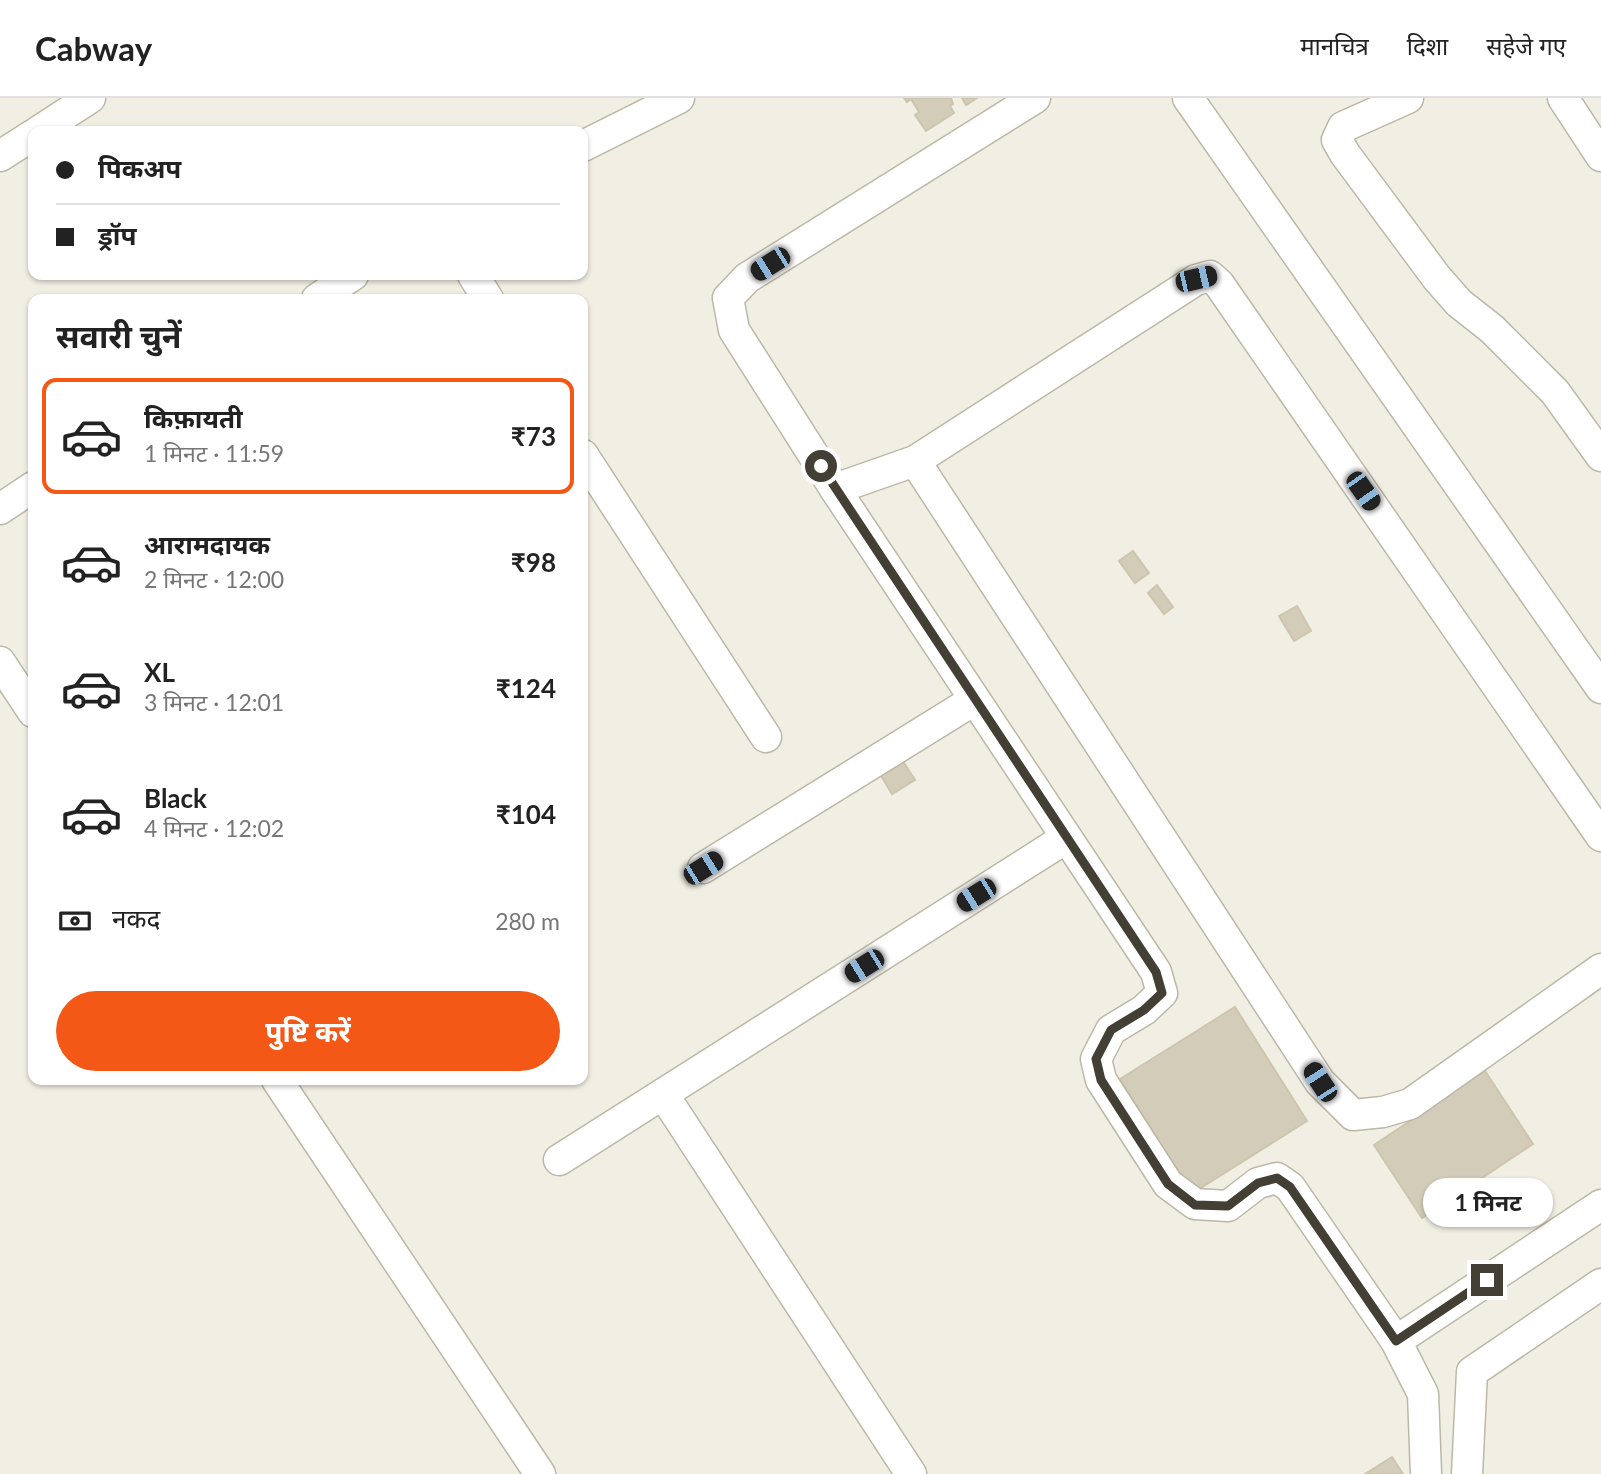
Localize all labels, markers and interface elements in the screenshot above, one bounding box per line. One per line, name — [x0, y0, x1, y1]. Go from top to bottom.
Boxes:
text: Cabway — [35, 28, 152, 68]
text: मानचित्र — [1300, 31, 1369, 60]
text: दिशा — [1407, 31, 1448, 60]
text: सहेजे गए — [1486, 31, 1566, 60]
text: पिकअप — [98, 152, 181, 184]
text: ड्रॉप — [98, 219, 136, 251]
car — [747, 244, 794, 284]
car — [1174, 264, 1219, 294]
text: सवारी चुनें — [56, 316, 182, 355]
text: किफ़ायती — [144, 402, 243, 434]
icon: car — [60, 405, 123, 468]
text: ₹73 — [511, 420, 556, 452]
text: 1 मिनट · 11:59 — [144, 439, 284, 467]
route start — [805, 450, 837, 482]
car — [1343, 468, 1384, 514]
text: आरामदायक — [144, 528, 270, 560]
icon: car — [60, 531, 123, 594]
text: ₹98 — [511, 546, 556, 578]
text: 2 मिनट · 12:00 — [144, 565, 284, 593]
text: XL — [144, 656, 175, 688]
icon: car — [60, 657, 123, 720]
text: ₹124 — [496, 672, 556, 704]
text: 3 मिनट · 12:01 — [144, 688, 284, 716]
text: Black — [144, 782, 207, 814]
icon: car — [60, 783, 123, 846]
text: ₹104 — [496, 798, 556, 830]
text: 4 मिनट · 12:02 — [144, 814, 284, 842]
car — [680, 848, 727, 888]
car — [953, 875, 1000, 915]
icon: cash — [56, 902, 94, 940]
text: नकद — [112, 902, 160, 934]
text: 280 m — [495, 907, 560, 935]
car — [841, 946, 888, 986]
button: पुष्टि करें — [56, 991, 560, 1071]
car — [1300, 1059, 1341, 1105]
callout: 1 मिनट — [1422, 1178, 1552, 1228]
text: 1 मिनट — [1454, 1188, 1522, 1216]
route end — [1471, 1264, 1503, 1296]

